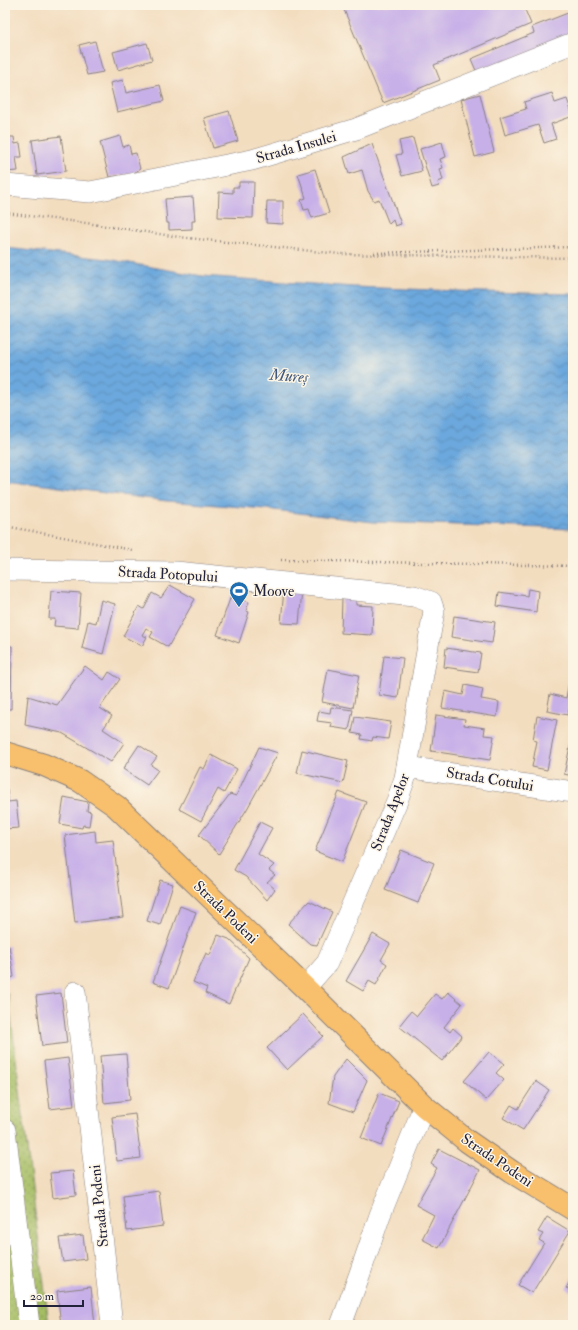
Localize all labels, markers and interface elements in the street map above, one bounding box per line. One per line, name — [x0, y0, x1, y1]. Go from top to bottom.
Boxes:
street label: Strada Insulei — [254, 127, 338, 168]
water label: Mureș — [268, 365, 309, 387]
street label: Strada Potopului — [117, 562, 218, 588]
sports icon: Moove — [228, 580, 250, 608]
place label: Moove — [253, 582, 294, 601]
street label: Strada Cotului — [445, 763, 535, 796]
street label: Strada Apelor — [367, 770, 415, 854]
street label: Strada Podeni — [189, 877, 262, 948]
street label: Strada Podeni — [457, 1129, 536, 1191]
street label: Strada Podeni — [86, 1164, 113, 1248]
scale bar — [24, 1282, 83, 1308]
text: 20 m — [30, 1289, 55, 1304]

